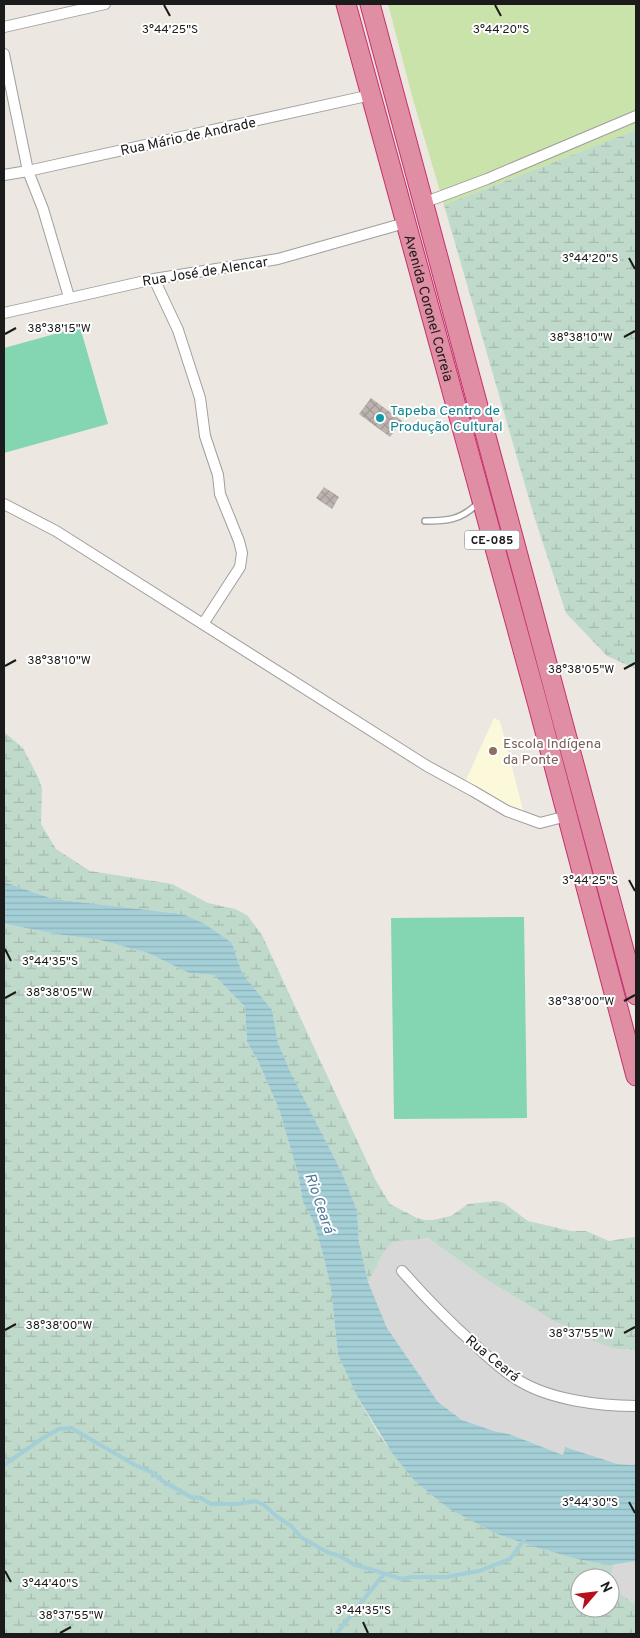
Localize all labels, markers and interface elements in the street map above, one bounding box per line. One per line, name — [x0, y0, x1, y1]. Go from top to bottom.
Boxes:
text: 3°44'25"S — [142, 22, 198, 38]
text: 3°44'20"S — [473, 22, 529, 38]
street label: Rua Mário de Andrade — [119, 115, 258, 160]
street label: Avenida Coronel Correia — [400, 233, 456, 384]
text: 3°44'20"S — [562, 251, 618, 267]
street label: Rua José de Alencar — [141, 254, 270, 291]
text: 38°38'15"W — [27, 321, 91, 337]
text: 38°38'10"W — [549, 330, 613, 346]
place label: Tapeba Centro de Produção Cultural — [390, 403, 503, 436]
marker: Tapeba Centro de Produção Cultural — [374, 412, 386, 424]
road number: CE-085 — [464, 530, 520, 550]
text: 38°38'10"W — [27, 653, 91, 669]
text: 38°38'05"W — [548, 662, 614, 678]
place label: Escola Indígena da Ponte — [503, 736, 601, 769]
marker: Escola Indígena da Ponte — [487, 745, 499, 757]
text: 3°44'25"S — [562, 873, 618, 889]
text: 3°44'35"S — [22, 954, 78, 970]
text: 38°38'05"W — [26, 985, 92, 1001]
text: 38°38'00"W — [548, 994, 614, 1010]
water label: Rio Ceará — [299, 1171, 338, 1237]
text: 38°38'00"W — [26, 1318, 92, 1334]
text: 38°37'55"W — [548, 1326, 614, 1342]
street label: Rua Ceará — [462, 1332, 523, 1386]
text: 3°44'30"S — [562, 1495, 618, 1511]
north arrow — [570, 1568, 620, 1618]
text: 3°44'40"S — [22, 1576, 78, 1592]
text: N — [595, 1579, 615, 1596]
text: 3°44'35"S — [335, 1603, 391, 1619]
text: 38°37'55"W — [38, 1608, 104, 1624]

